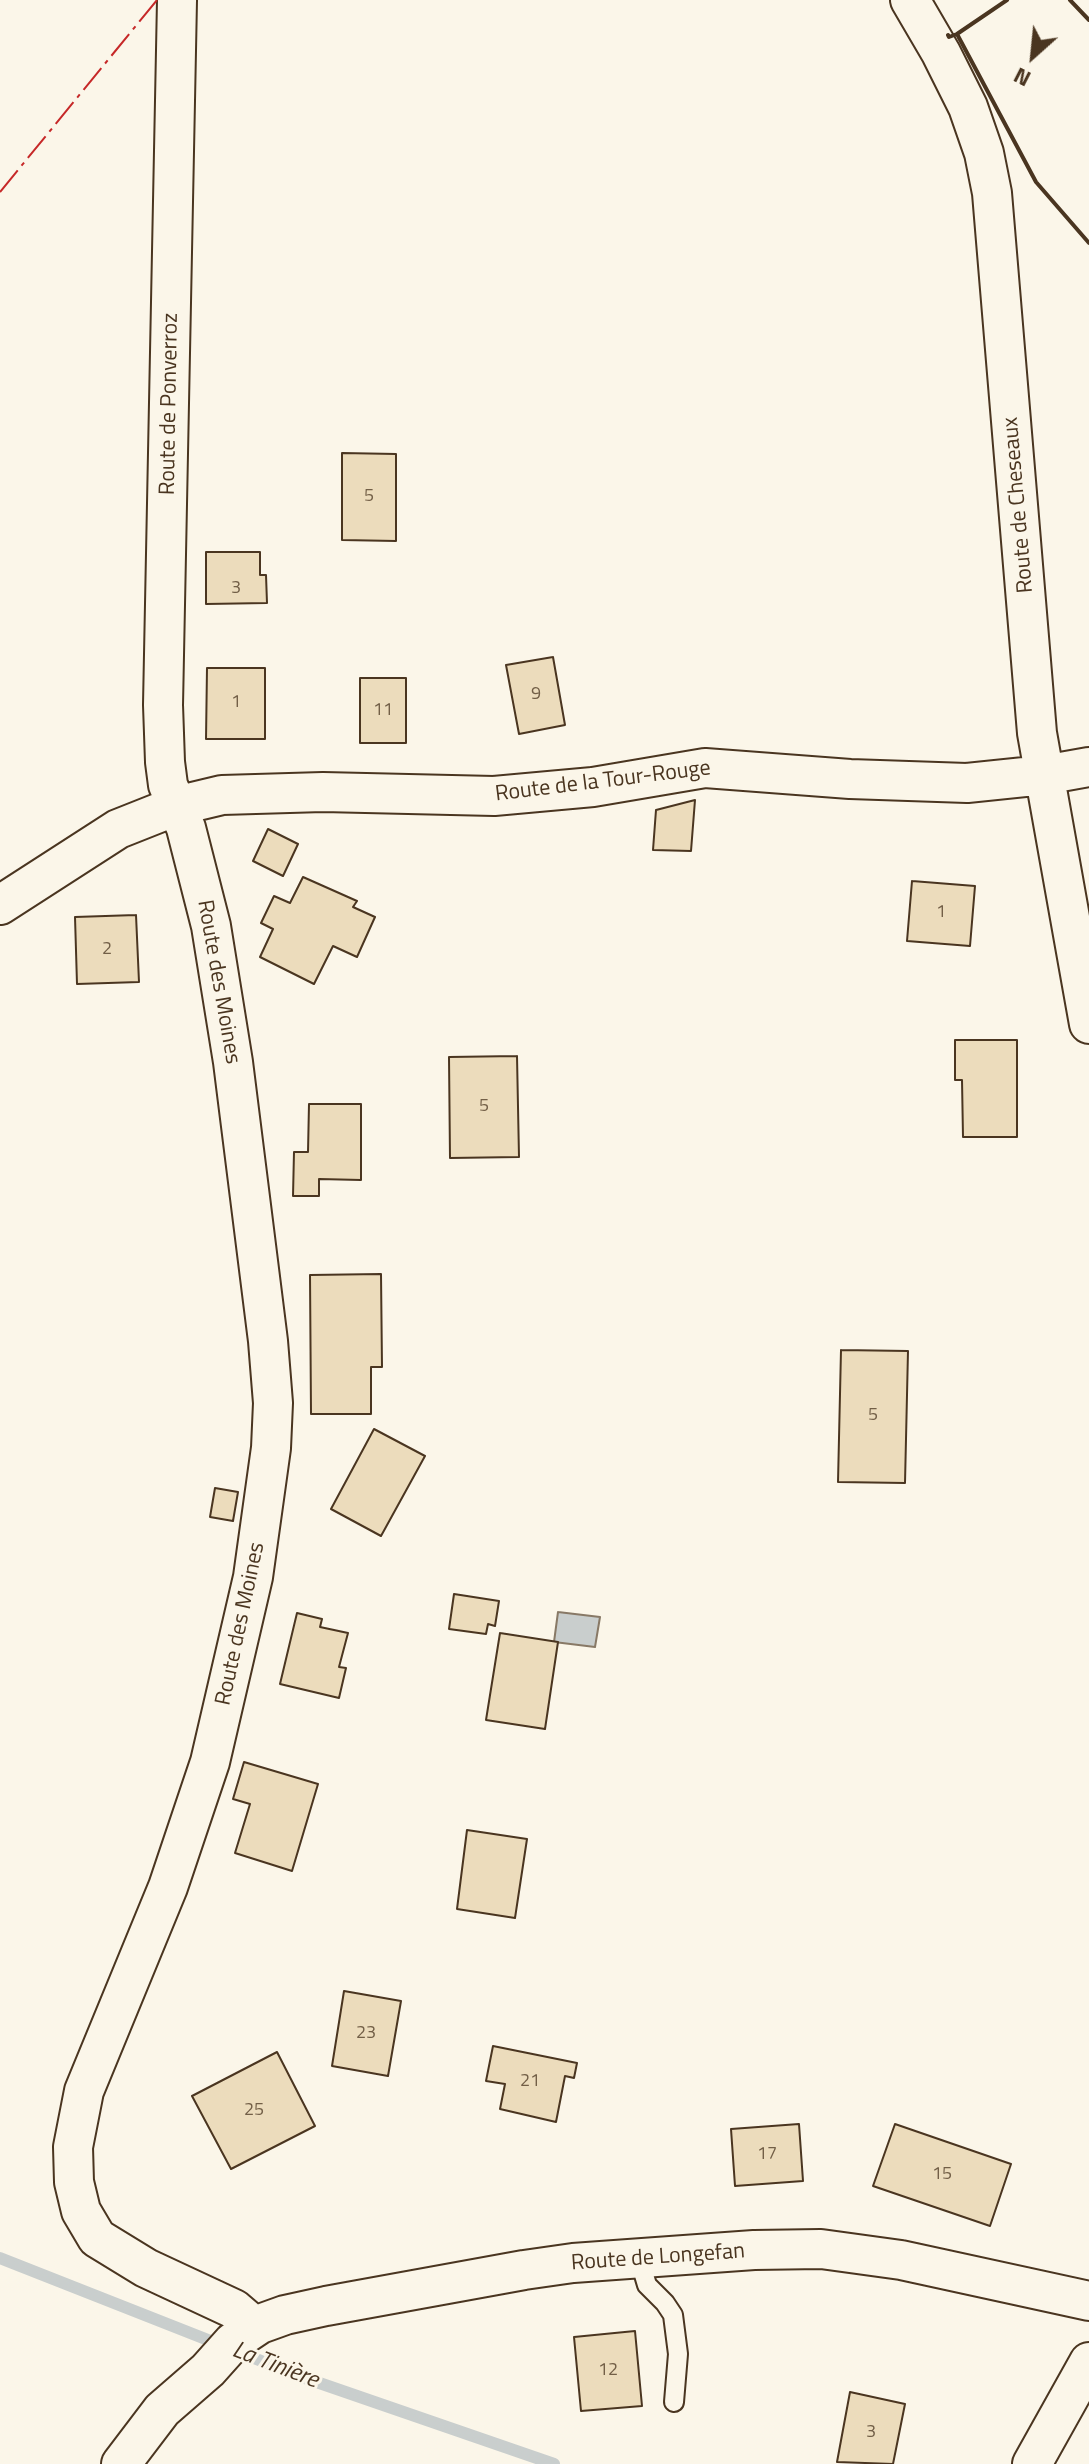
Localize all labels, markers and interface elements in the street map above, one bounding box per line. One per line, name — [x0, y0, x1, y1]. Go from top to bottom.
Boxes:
north arrow — [993, 16, 1073, 96]
text: N — [1008, 59, 1037, 96]
street label: Route de Ponverroz — [155, 313, 185, 495]
street label: Route de Cheseaux — [998, 416, 1040, 594]
house number: 5 — [364, 486, 374, 508]
house number: 3 — [231, 578, 241, 600]
house number: 9 — [531, 684, 541, 706]
house number: 1 — [231, 692, 241, 714]
house number: 11 — [373, 700, 393, 722]
street label: Route de la Tour-Rouge — [494, 756, 712, 808]
street label: Route des Moines — [191, 898, 245, 1066]
house number: 1 — [936, 902, 946, 924]
house number: 2 — [102, 939, 112, 961]
house number: 5 — [479, 1096, 489, 1118]
house number: 5 — [868, 1405, 878, 1427]
street label: Route des Moines — [211, 1540, 271, 1708]
house number: 23 — [356, 2023, 376, 2045]
house number: 21 — [520, 2071, 540, 2093]
house number: 25 — [244, 2100, 264, 2122]
house number: 17 — [757, 2144, 777, 2166]
house number: 15 — [932, 2164, 952, 2186]
street label: Route de Longefan — [570, 2239, 746, 2277]
water label: La Tinière — [228, 2336, 322, 2396]
house number: 12 — [598, 2360, 618, 2382]
house number: 3 — [866, 2422, 876, 2444]

